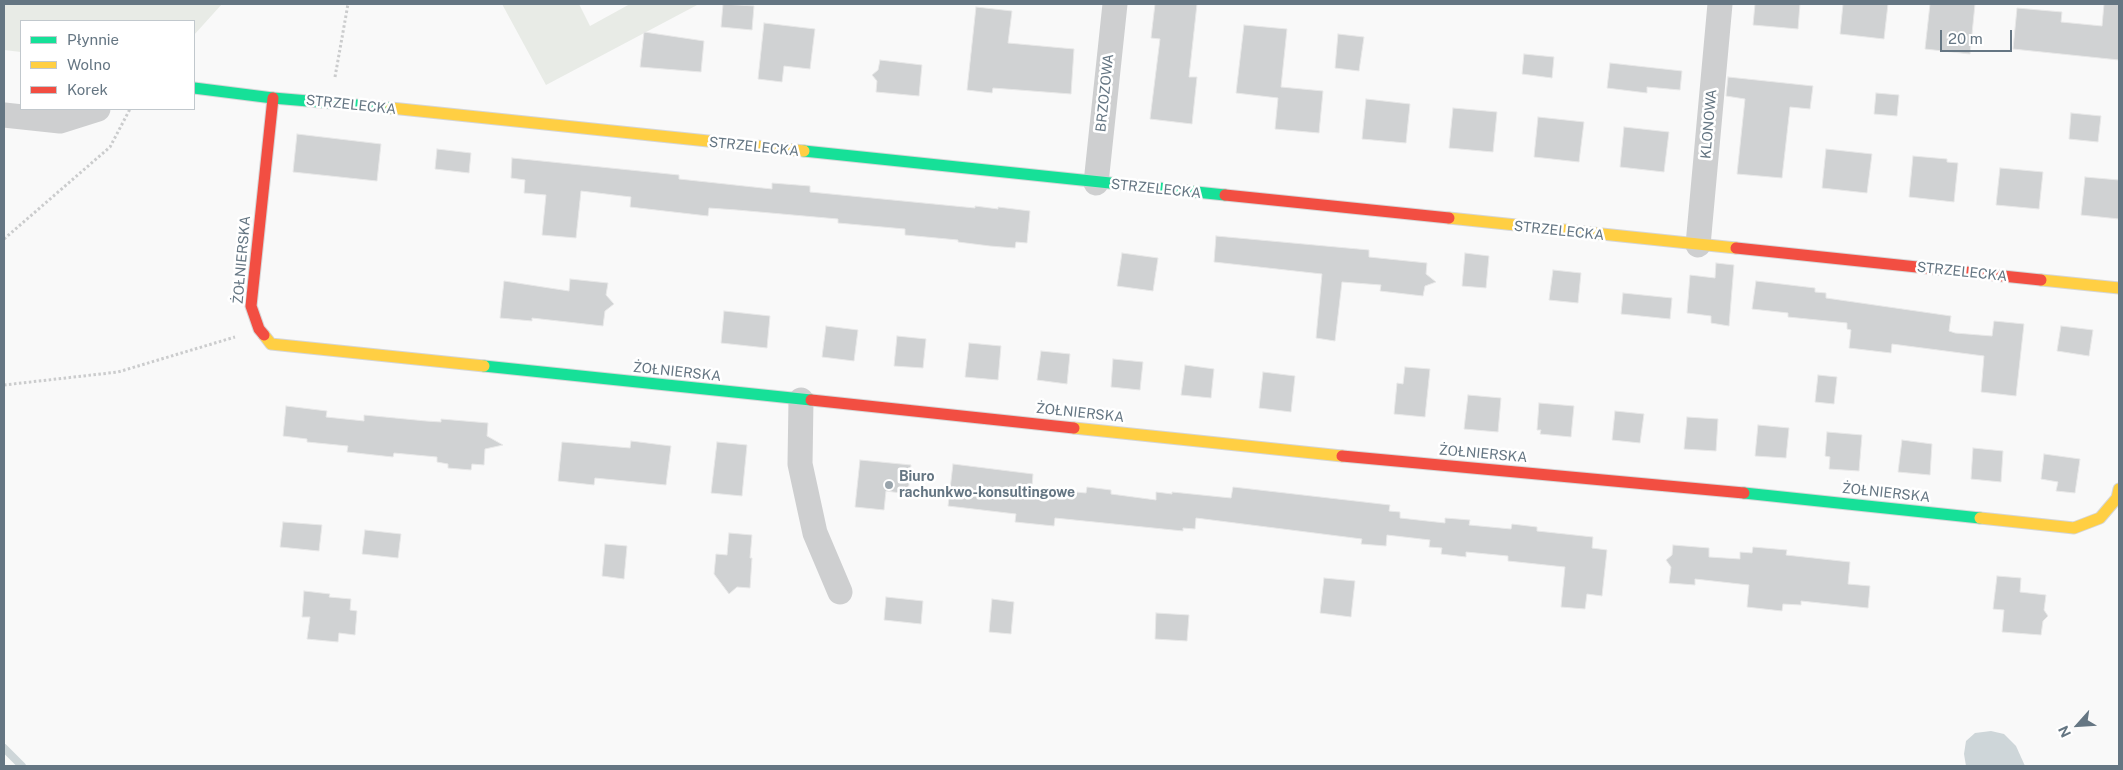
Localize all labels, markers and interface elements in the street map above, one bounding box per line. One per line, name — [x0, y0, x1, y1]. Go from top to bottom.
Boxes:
legend — [20, 20, 195, 110]
scale bar — [1943, 20, 2016, 52]
text: 20 m — [1948, 30, 1983, 47]
text: Płynnie — [67, 31, 119, 48]
street label: BRZOZOWA — [1093, 53, 1117, 133]
text: Wolno — [67, 56, 111, 73]
text: Korek — [67, 81, 108, 98]
street label: KLONOWA — [1698, 88, 1720, 160]
street label: STRZELECKA — [305, 92, 397, 118]
street label: STRZELECKA — [708, 134, 800, 160]
street label: STRZELECKA — [1110, 176, 1202, 202]
street label: ŻOŁNIERSKA — [230, 215, 254, 305]
street label: STRZELECKA — [1513, 218, 1605, 244]
street label: STRZELECKA — [1916, 259, 2008, 285]
street label: ŻOŁNIERSKA — [632, 359, 722, 385]
street label: ŻOŁNIERSKA — [1035, 400, 1125, 426]
street label: ŻOŁNIERSKA — [1438, 442, 1528, 466]
place label: Biuro rachunkwo-konsultingowe — [899, 469, 1075, 502]
marker: Biuro rachunkwo-konsultingowe — [883, 479, 895, 491]
street label: ŻOŁNIERSKA — [1841, 480, 1931, 506]
north arrow — [2053, 700, 2103, 750]
text: N — [2055, 723, 2074, 740]

